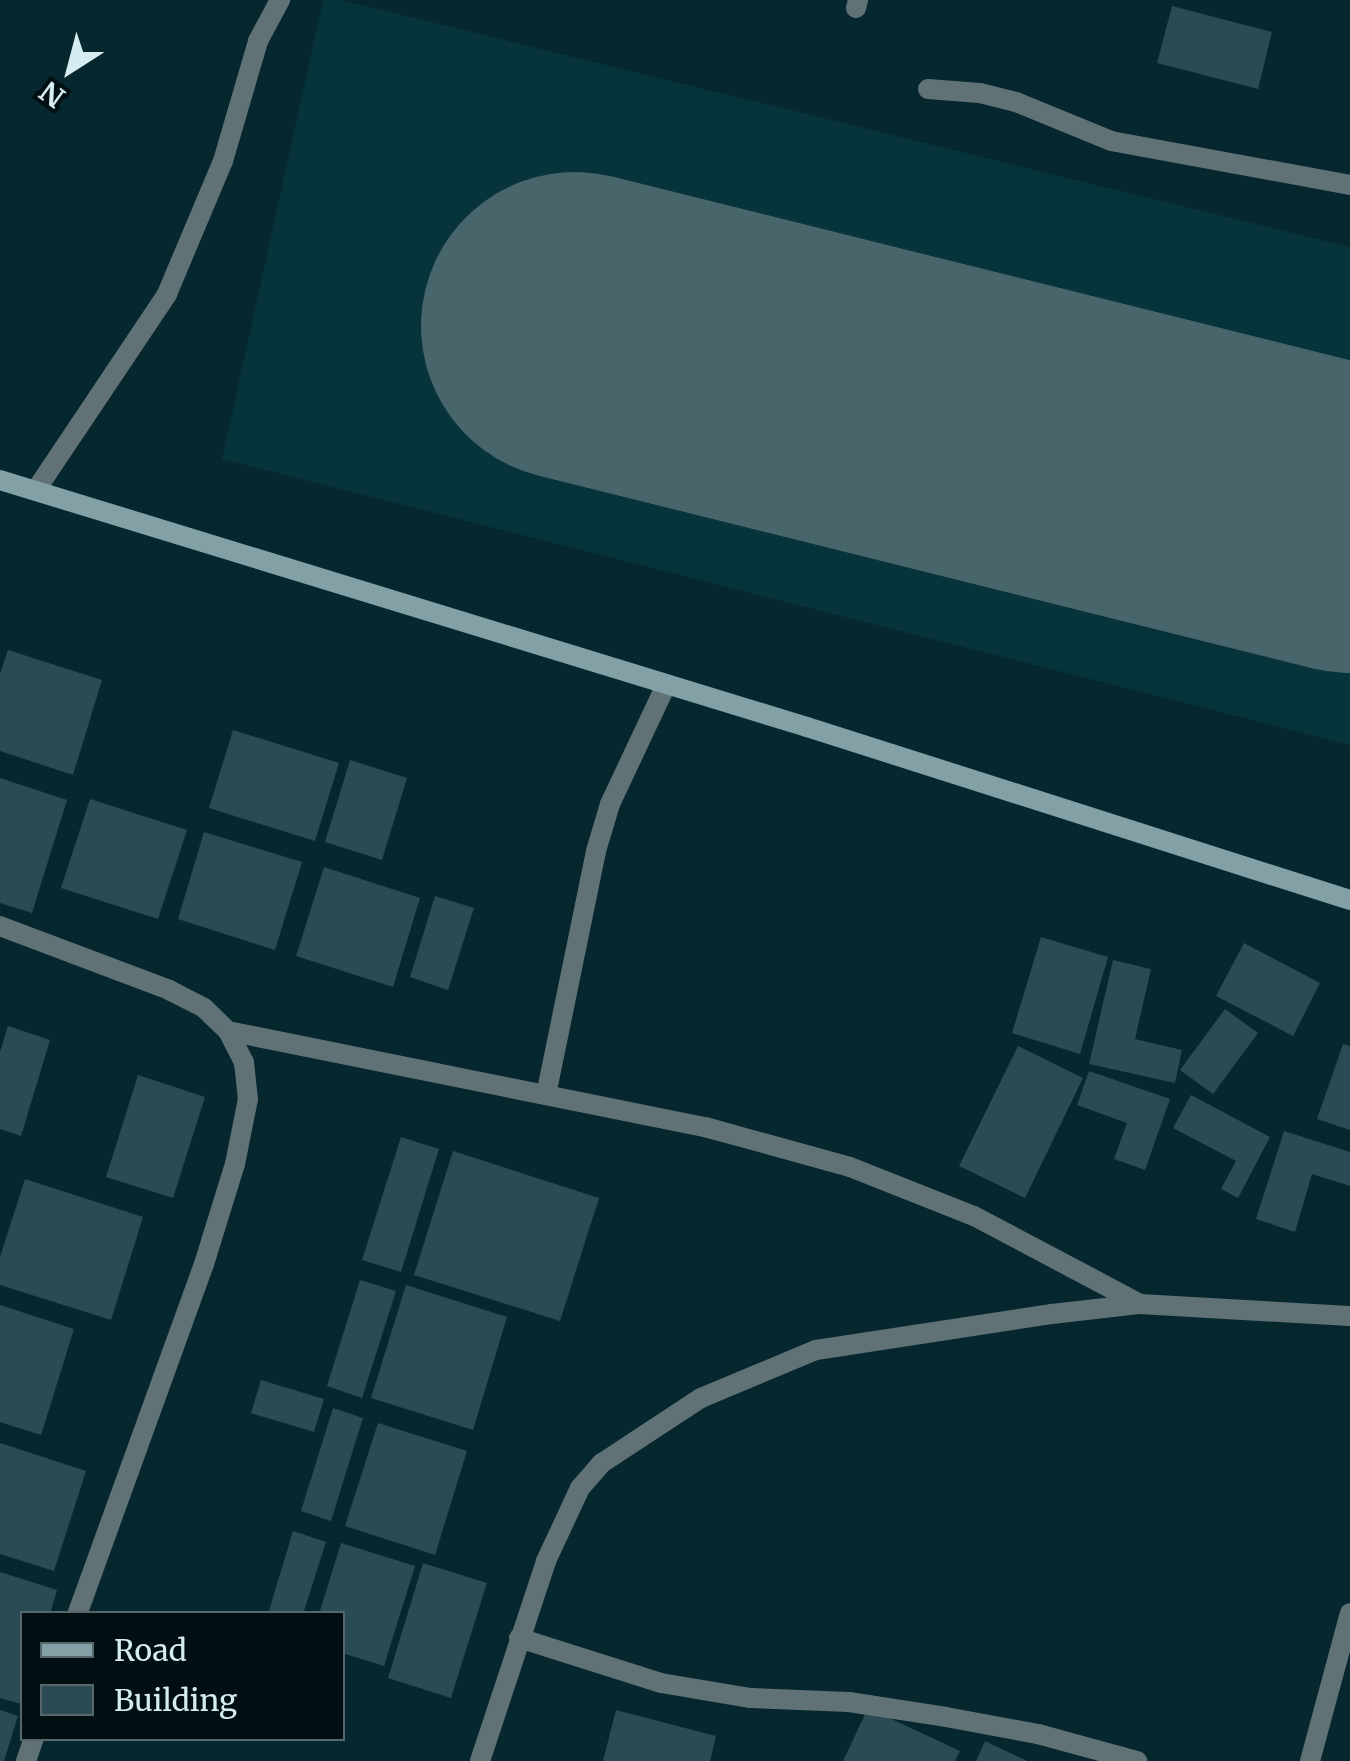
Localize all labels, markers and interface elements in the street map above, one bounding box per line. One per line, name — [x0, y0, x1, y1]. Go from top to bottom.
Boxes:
north arrow — [20, 20, 120, 120]
text: N — [33, 73, 72, 115]
legend — [20, 1611, 345, 1741]
text: Road — [114, 1631, 187, 1669]
text: Building — [114, 1681, 237, 1719]

